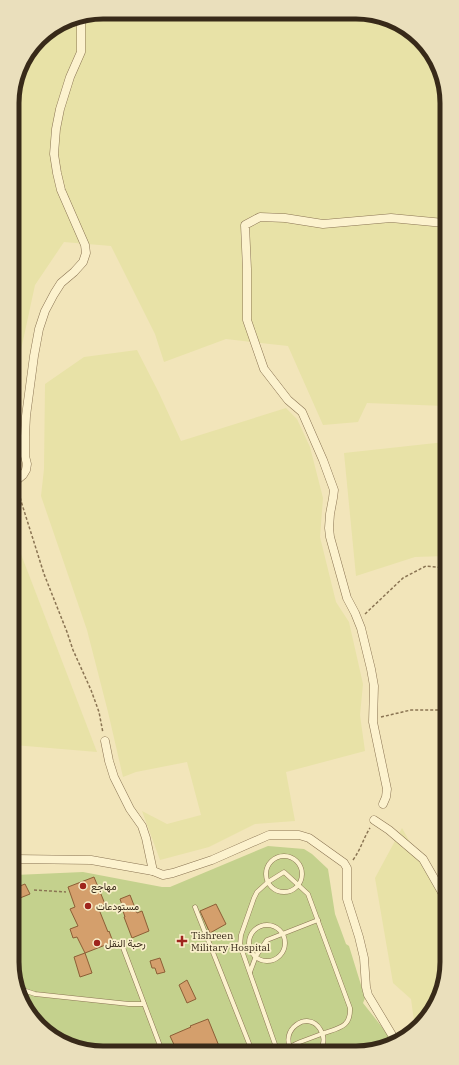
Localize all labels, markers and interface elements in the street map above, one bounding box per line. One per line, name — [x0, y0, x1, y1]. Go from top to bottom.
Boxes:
place label: مهاجع — [91, 880, 117, 893]
marker: مهاجع — [78, 881, 88, 891]
place label: مستودعات — [96, 900, 139, 913]
marker: مستودعات — [83, 901, 93, 911]
place label: Tishreen Military Hospital — [191, 929, 270, 954]
marker: Tishreen Military Hospital — [176, 935, 188, 947]
place label: رحبة النقل — [105, 937, 146, 950]
marker: رحبة النقل — [92, 938, 102, 948]

